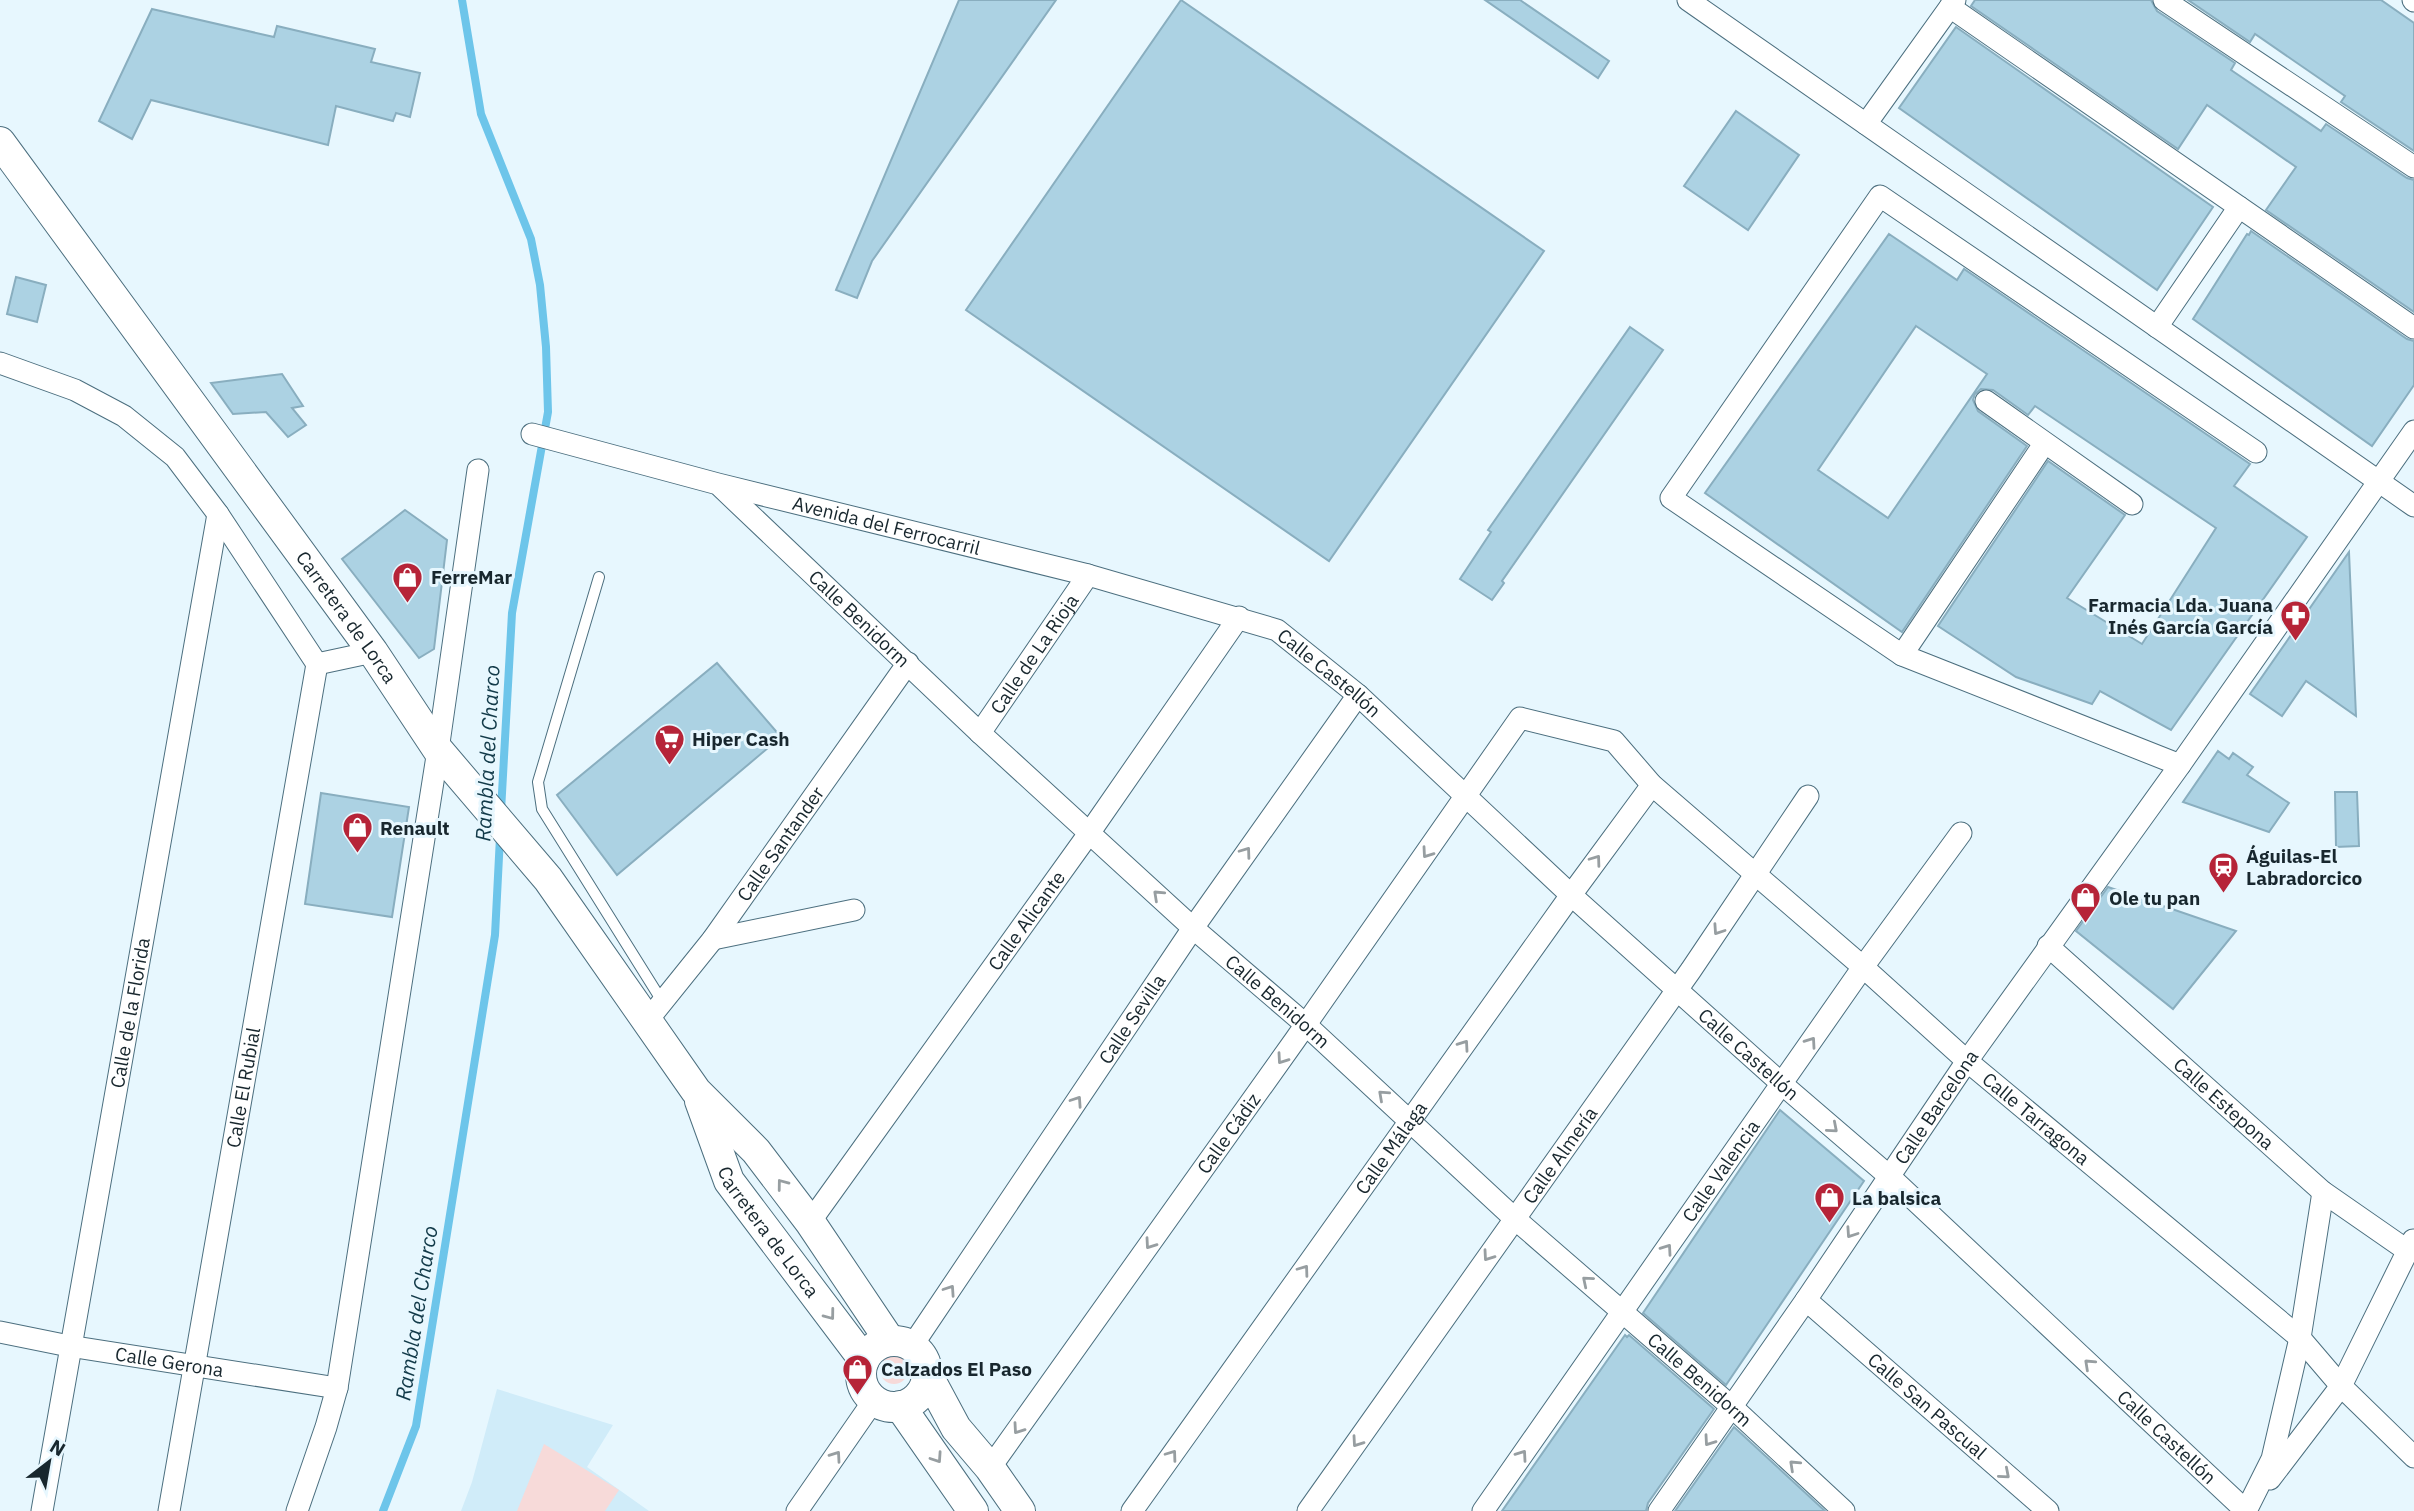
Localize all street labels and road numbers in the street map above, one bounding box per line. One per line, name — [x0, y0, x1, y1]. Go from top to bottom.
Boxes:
street label: Avenida del Ferrocarril — [790, 491, 983, 560]
street label: Carretera de Lorca — [291, 546, 402, 688]
street label: Calle Benidorm — [804, 565, 915, 672]
street label: Calle de La Rioja — [985, 589, 1084, 718]
street label: Calle Castellón — [1273, 623, 1386, 722]
street label: Calle Santander — [732, 782, 829, 906]
street label: Calle Alicante — [983, 866, 1070, 975]
street label: Calle de la Florida — [105, 936, 155, 1090]
street label: Calle Benidorm — [1221, 949, 1335, 1053]
street label: Calle Sevilla — [1093, 970, 1171, 1068]
street label: Calle Castellón — [1693, 1003, 1804, 1105]
street label: Calle El Rubial — [221, 1025, 265, 1150]
street label: Calle Barcelona — [1889, 1045, 1983, 1169]
street label: Calle Estepona — [2169, 1052, 2279, 1155]
street label: Calle Tarragona — [1978, 1067, 2095, 1170]
street label: Calle Cádiz — [1192, 1088, 1266, 1178]
street label: Calle Málaga — [1350, 1097, 1432, 1199]
street label: Calle Almería — [1517, 1102, 1602, 1208]
street label: Calle Valencia — [1677, 1115, 1765, 1227]
street label: Carretera de Lorca — [713, 1163, 824, 1302]
street label: Calle Benidorm — [1643, 1327, 1757, 1432]
street label: Calle Gerona — [114, 1341, 225, 1382]
street label: Calle San Pascual — [1863, 1347, 1992, 1464]
street label: Calle Castellón — [2112, 1385, 2221, 1489]

